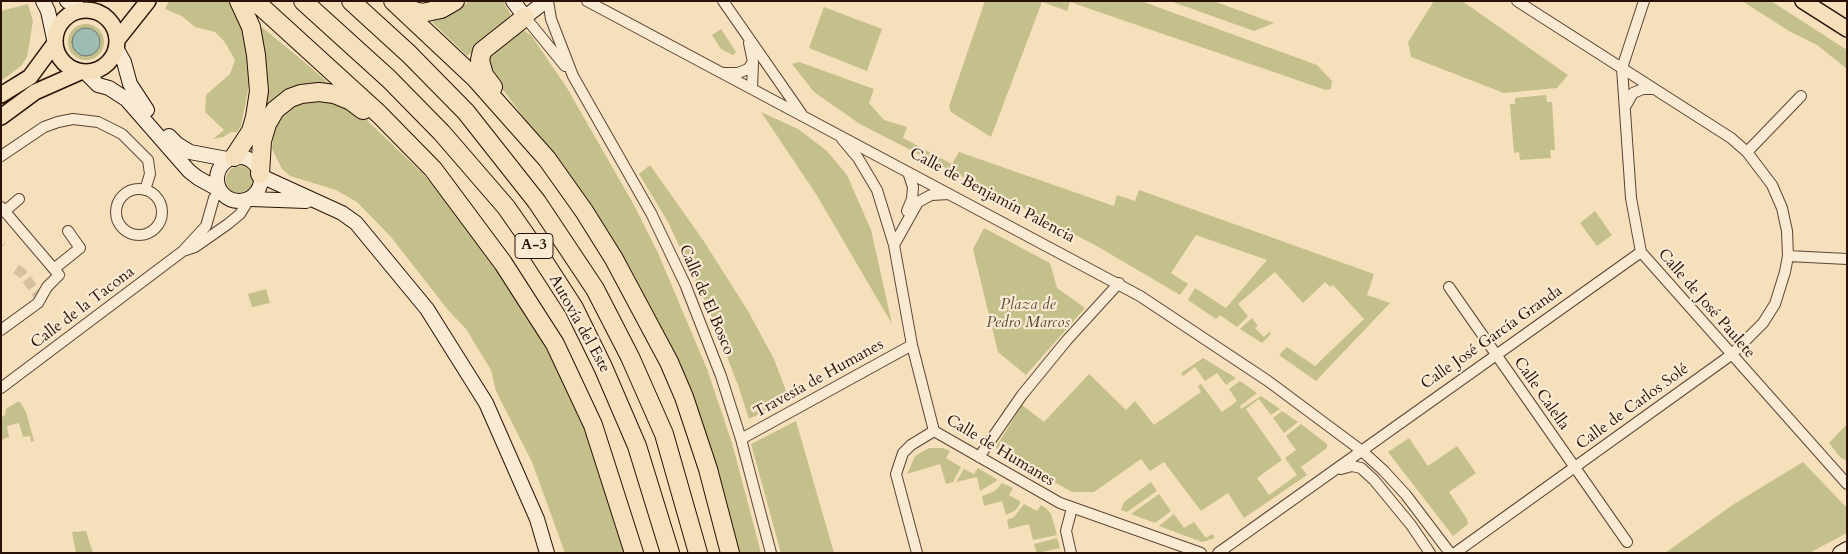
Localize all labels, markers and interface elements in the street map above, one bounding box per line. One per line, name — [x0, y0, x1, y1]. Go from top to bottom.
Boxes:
street label: Calle de Benjamín Palencia — [906, 144, 1078, 248]
road number: A-3 — [515, 234, 553, 258]
street label: Calle de El Bosco — [674, 242, 738, 358]
street label: Calle de José Paulete — [1653, 245, 1759, 363]
street label: Calle de la Tacona — [27, 263, 139, 353]
street label: Autovía del Este — [544, 272, 614, 376]
street label: Calle José García Granda — [1418, 282, 1566, 394]
park label: Plaza de Pedro Marcos — [986, 295, 1070, 333]
street label: Travesía de Humanes — [751, 335, 887, 423]
street label: Calle Calella — [1509, 354, 1573, 434]
street label: Calle de Carlos Solé — [1573, 360, 1693, 454]
street label: Calle de Humanes — [942, 411, 1058, 491]

